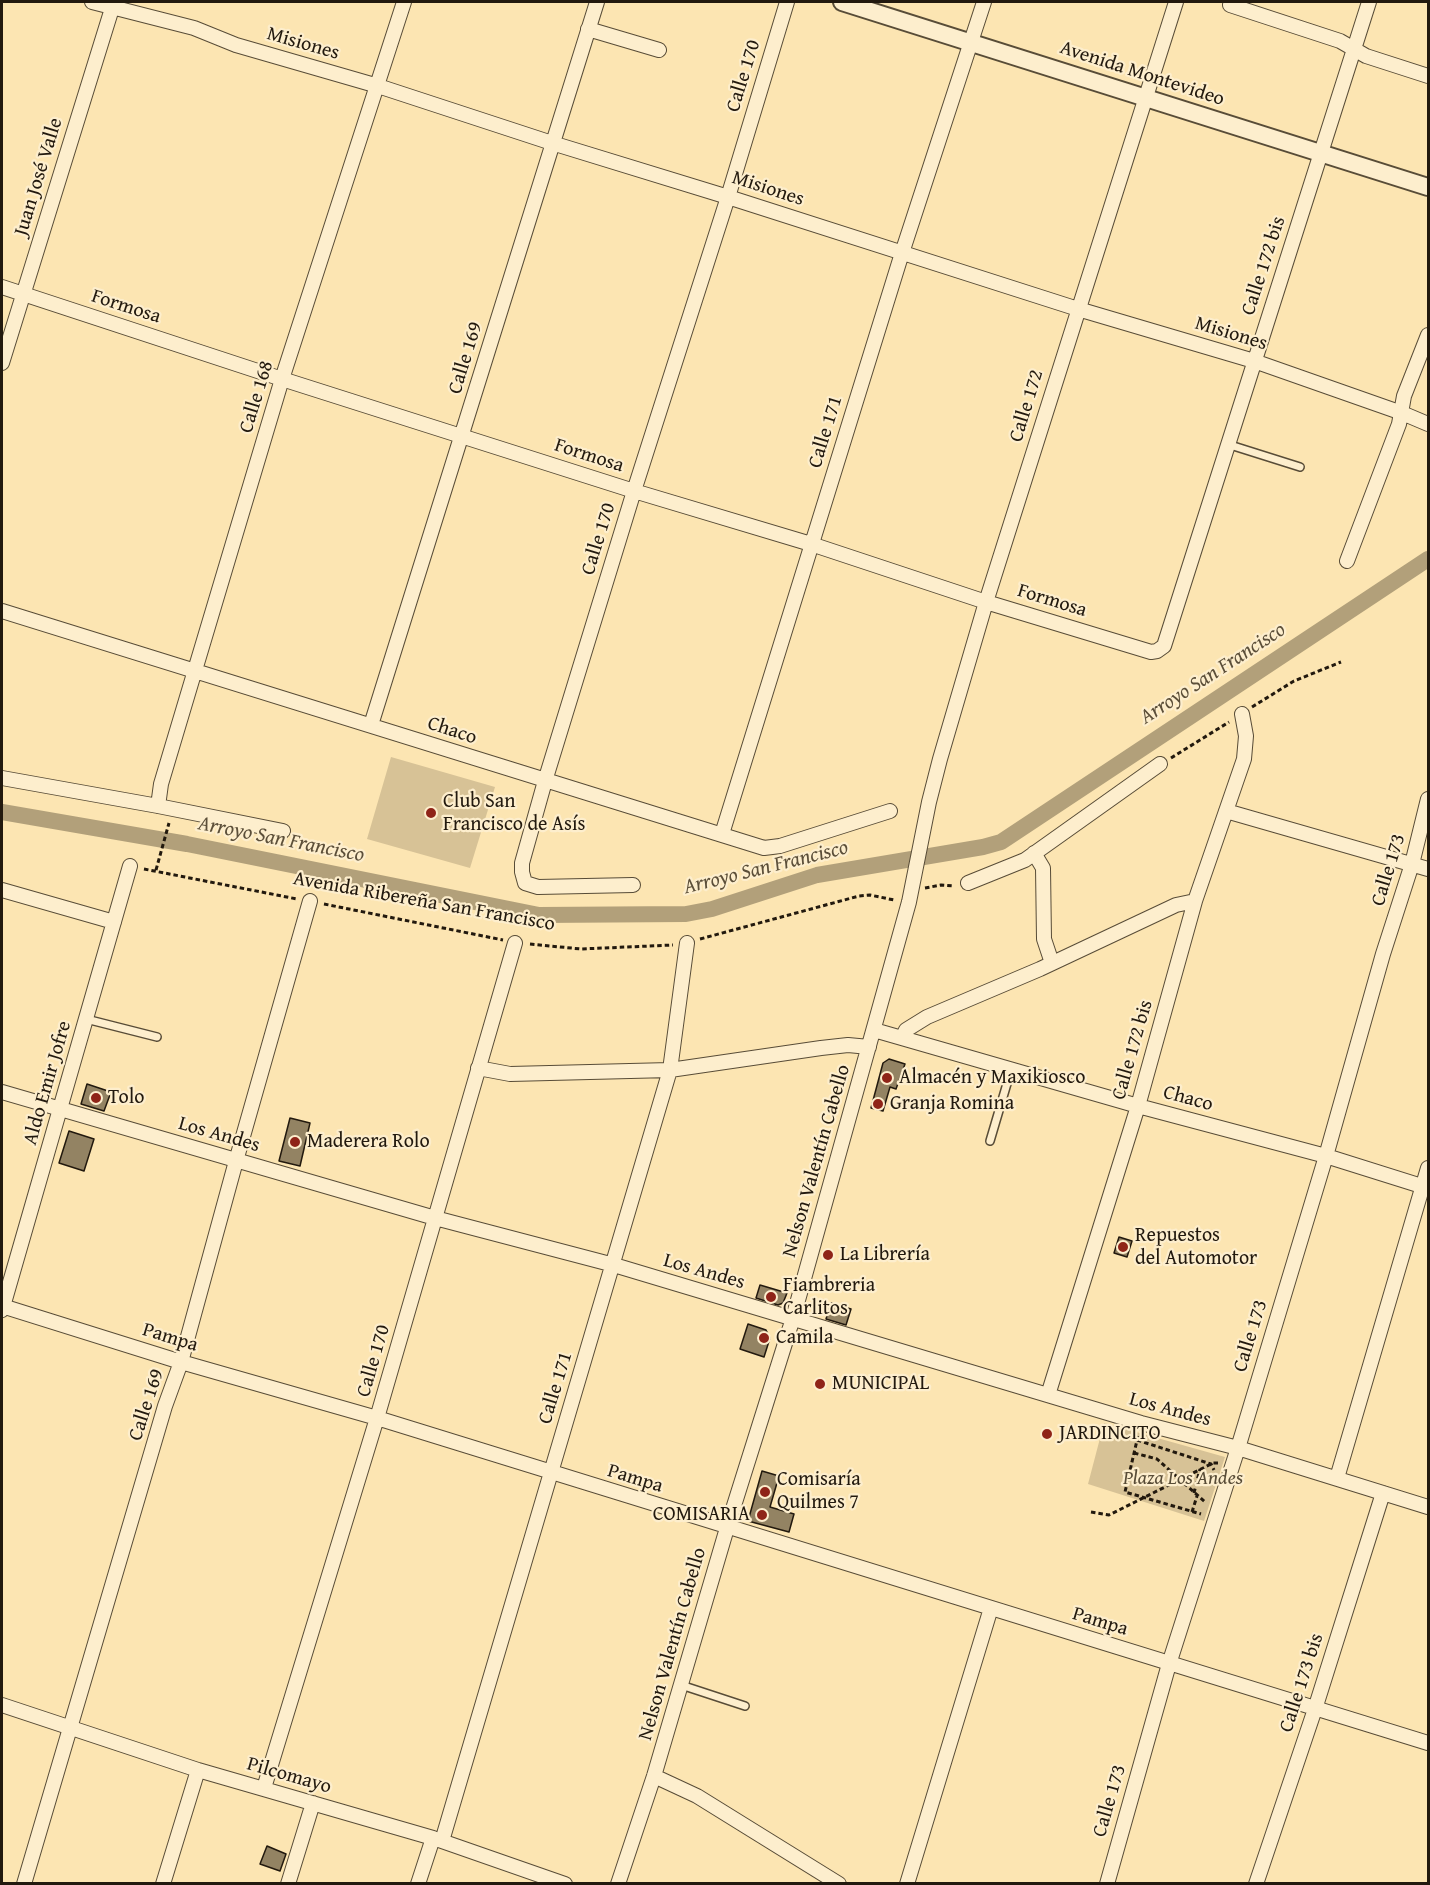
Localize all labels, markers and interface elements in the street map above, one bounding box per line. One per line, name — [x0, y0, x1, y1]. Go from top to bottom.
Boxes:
street label: Misiones — [264, 22, 342, 66]
street label: Avenida Montevideo — [1057, 36, 1227, 112]
street label: Calle 170 — [722, 37, 766, 115]
street label: Juan José Valle — [10, 115, 68, 239]
street label: Misiones — [729, 166, 807, 212]
street label: Calle 172 bis — [1237, 214, 1291, 318]
street label: Formosa — [88, 285, 164, 329]
street label: Misiones — [1192, 312, 1270, 356]
street label: Calle 169 — [444, 319, 488, 397]
street label: Calle 168 — [235, 358, 279, 436]
street label: Calle 172 — [1005, 367, 1049, 445]
street label: Calle 171 — [804, 393, 848, 471]
street label: Formosa — [551, 434, 627, 478]
street label: Calle 170 — [577, 500, 621, 578]
street label: Formosa — [1014, 579, 1090, 623]
water label: Arroyo San Francisco — [1135, 618, 1291, 730]
street label: Chaco — [424, 712, 480, 750]
place label: Club San Francisco de Asís — [443, 790, 585, 837]
marker: Club San Francisco de Asís — [424, 806, 438, 820]
water label: Arroyo San Francisco — [196, 812, 366, 868]
street label: Calle 173 — [1367, 831, 1411, 909]
water label: Arroyo San Francisco — [681, 835, 851, 901]
street label: Avenida Ribereña San Francisco — [291, 867, 557, 937]
street label: Calle 172 bis — [1107, 997, 1159, 1103]
street label: Aldo Emir Jofre — [19, 1018, 77, 1148]
street label: Nelson Valentín Cabello — [778, 1062, 856, 1260]
place label: Almacén y Maxikiosco — [899, 1066, 1085, 1090]
marker: Almacén y Maxikiosco — [880, 1071, 894, 1085]
street label: Chaco — [1160, 1081, 1216, 1117]
place label: Tolo — [108, 1086, 144, 1110]
marker: Tolo — [89, 1091, 103, 1105]
place label: Granja Romina — [890, 1092, 1014, 1116]
marker: Granja Romina — [871, 1097, 885, 1111]
street label: Los Andes — [175, 1112, 263, 1158]
place label: Maderera Rolo — [307, 1130, 430, 1154]
marker: Maderera Rolo — [288, 1135, 302, 1149]
place label: Repuestos del Automotor — [1135, 1224, 1257, 1271]
marker: Repuestos del Automotor — [1116, 1240, 1130, 1254]
place label: La Librería — [840, 1243, 930, 1267]
marker: La Librería — [821, 1248, 835, 1262]
street label: Los Andes — [660, 1249, 748, 1295]
place label: Fiambreria Carlitos — [783, 1274, 875, 1321]
marker: Fiambreria Carlitos — [764, 1290, 778, 1304]
street label: Calle 173 — [1229, 1297, 1273, 1375]
street label: Pampa — [139, 1318, 201, 1358]
street label: Calle 170 — [352, 1322, 396, 1400]
place label: Camila — [776, 1326, 833, 1350]
marker: Camila — [757, 1331, 771, 1345]
street label: Calle 171 — [534, 1349, 578, 1427]
street label: Calle 169 — [124, 1366, 170, 1444]
place label: MUNICIPAL — [832, 1372, 929, 1396]
marker: MUNICIPAL — [813, 1377, 827, 1391]
street label: Los Andes — [1126, 1388, 1214, 1432]
place label: JARDINCITO — [1059, 1422, 1161, 1446]
marker: JARDINCITO — [1040, 1427, 1054, 1441]
street label: Pampa — [604, 1459, 666, 1499]
park label: Plaza Los Andes — [1123, 1467, 1243, 1491]
place label: Comisaría Quilmes 7 — [777, 1468, 861, 1515]
marker: Comisaría Quilmes 7 — [758, 1485, 772, 1499]
place label: COMISARIA — [653, 1503, 750, 1527]
marker: COMISARIA — [755, 1508, 769, 1522]
street label: Nelson Valentín Cabello — [634, 1545, 712, 1743]
street label: Pampa — [1069, 1602, 1131, 1642]
street label: Calle 173 bis — [1275, 1631, 1329, 1735]
street label: Pilcomayo — [244, 1753, 334, 1799]
street label: Calle 173 — [1088, 1762, 1132, 1840]

